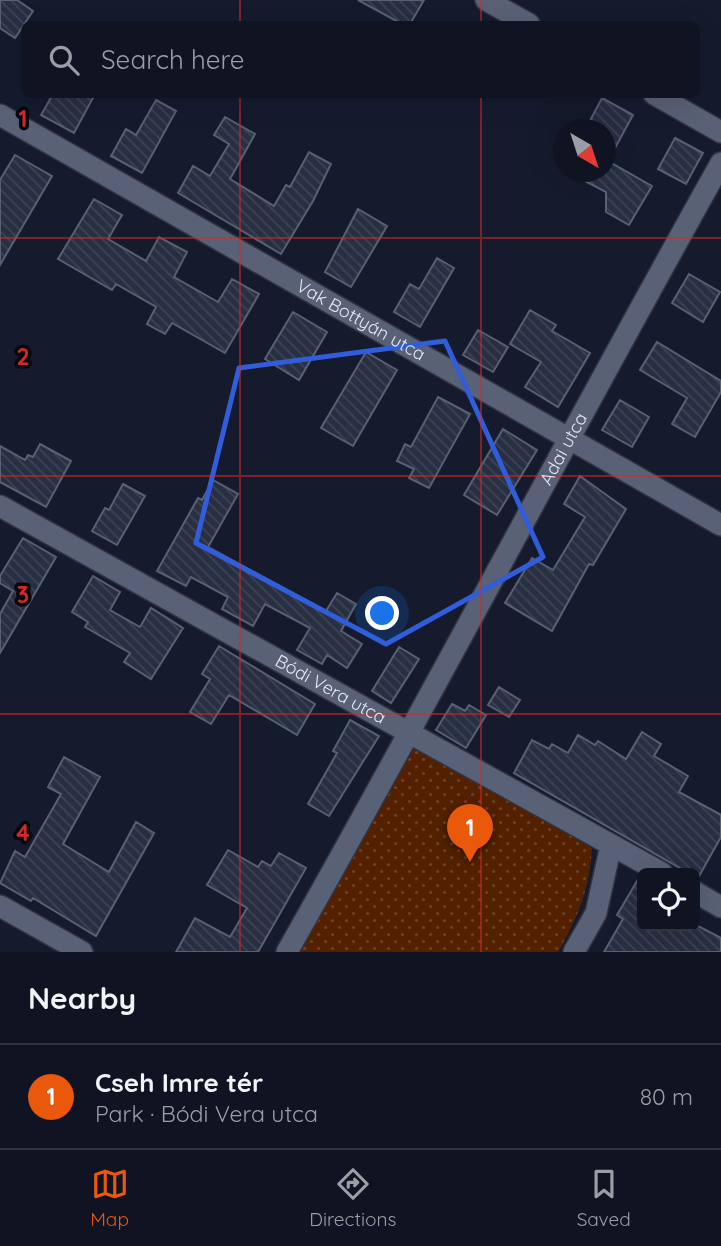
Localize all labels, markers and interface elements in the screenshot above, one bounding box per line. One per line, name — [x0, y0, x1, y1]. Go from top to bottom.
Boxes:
search box — [21, 21, 700, 98]
icon: search — [45, 41, 83, 79]
text: Search here — [101, 43, 245, 76]
text: 1 — [19, 104, 27, 133]
north arrow — [553, 119, 616, 182]
street label: Vak Bottyán utca — [292, 274, 430, 366]
text: 2 — [16, 342, 30, 371]
street label: Adai utca — [534, 409, 592, 489]
text: 3 — [17, 580, 29, 609]
your location — [365, 596, 399, 630]
street label: Bódi Vera utca — [271, 649, 390, 729]
pin: 1 — [447, 804, 493, 862]
text: 4 — [16, 818, 30, 847]
map controls — [637, 868, 700, 931]
button: locate — [637, 868, 700, 931]
text: Nearby — [28, 979, 136, 1017]
text: Cseh Imre tér — [95, 1066, 263, 1099]
text: 1 — [47, 1082, 55, 1111]
text: 80 m — [640, 1082, 693, 1111]
text: Park · Bódi Vera utca — [95, 1099, 318, 1128]
tab: Map — [90, 1165, 129, 1231]
tab: Directions — [309, 1165, 396, 1231]
tab: Saved — [577, 1165, 631, 1231]

